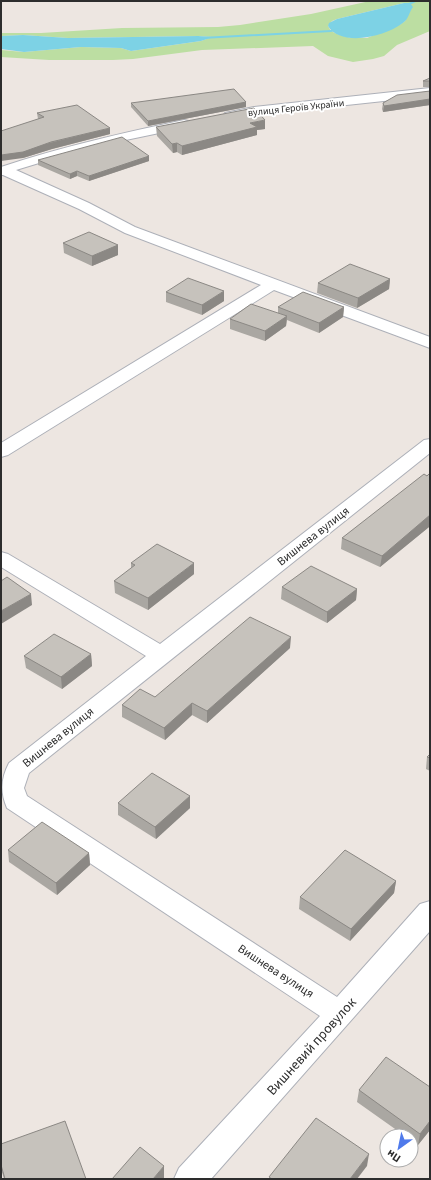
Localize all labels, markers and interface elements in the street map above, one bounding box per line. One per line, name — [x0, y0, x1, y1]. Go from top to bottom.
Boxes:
street label: вулиця Героїв України — [247, 96, 345, 120]
street label: Вишнева вулиця — [274, 503, 353, 570]
street label: Вишнева вулиця — [19, 703, 98, 772]
street label: Вишнева вулиця — [234, 940, 317, 1002]
street label: Вишневий провулок — [262, 993, 361, 1100]
north arrow — [379, 1128, 419, 1168]
text: Пн — [384, 1146, 404, 1166]

